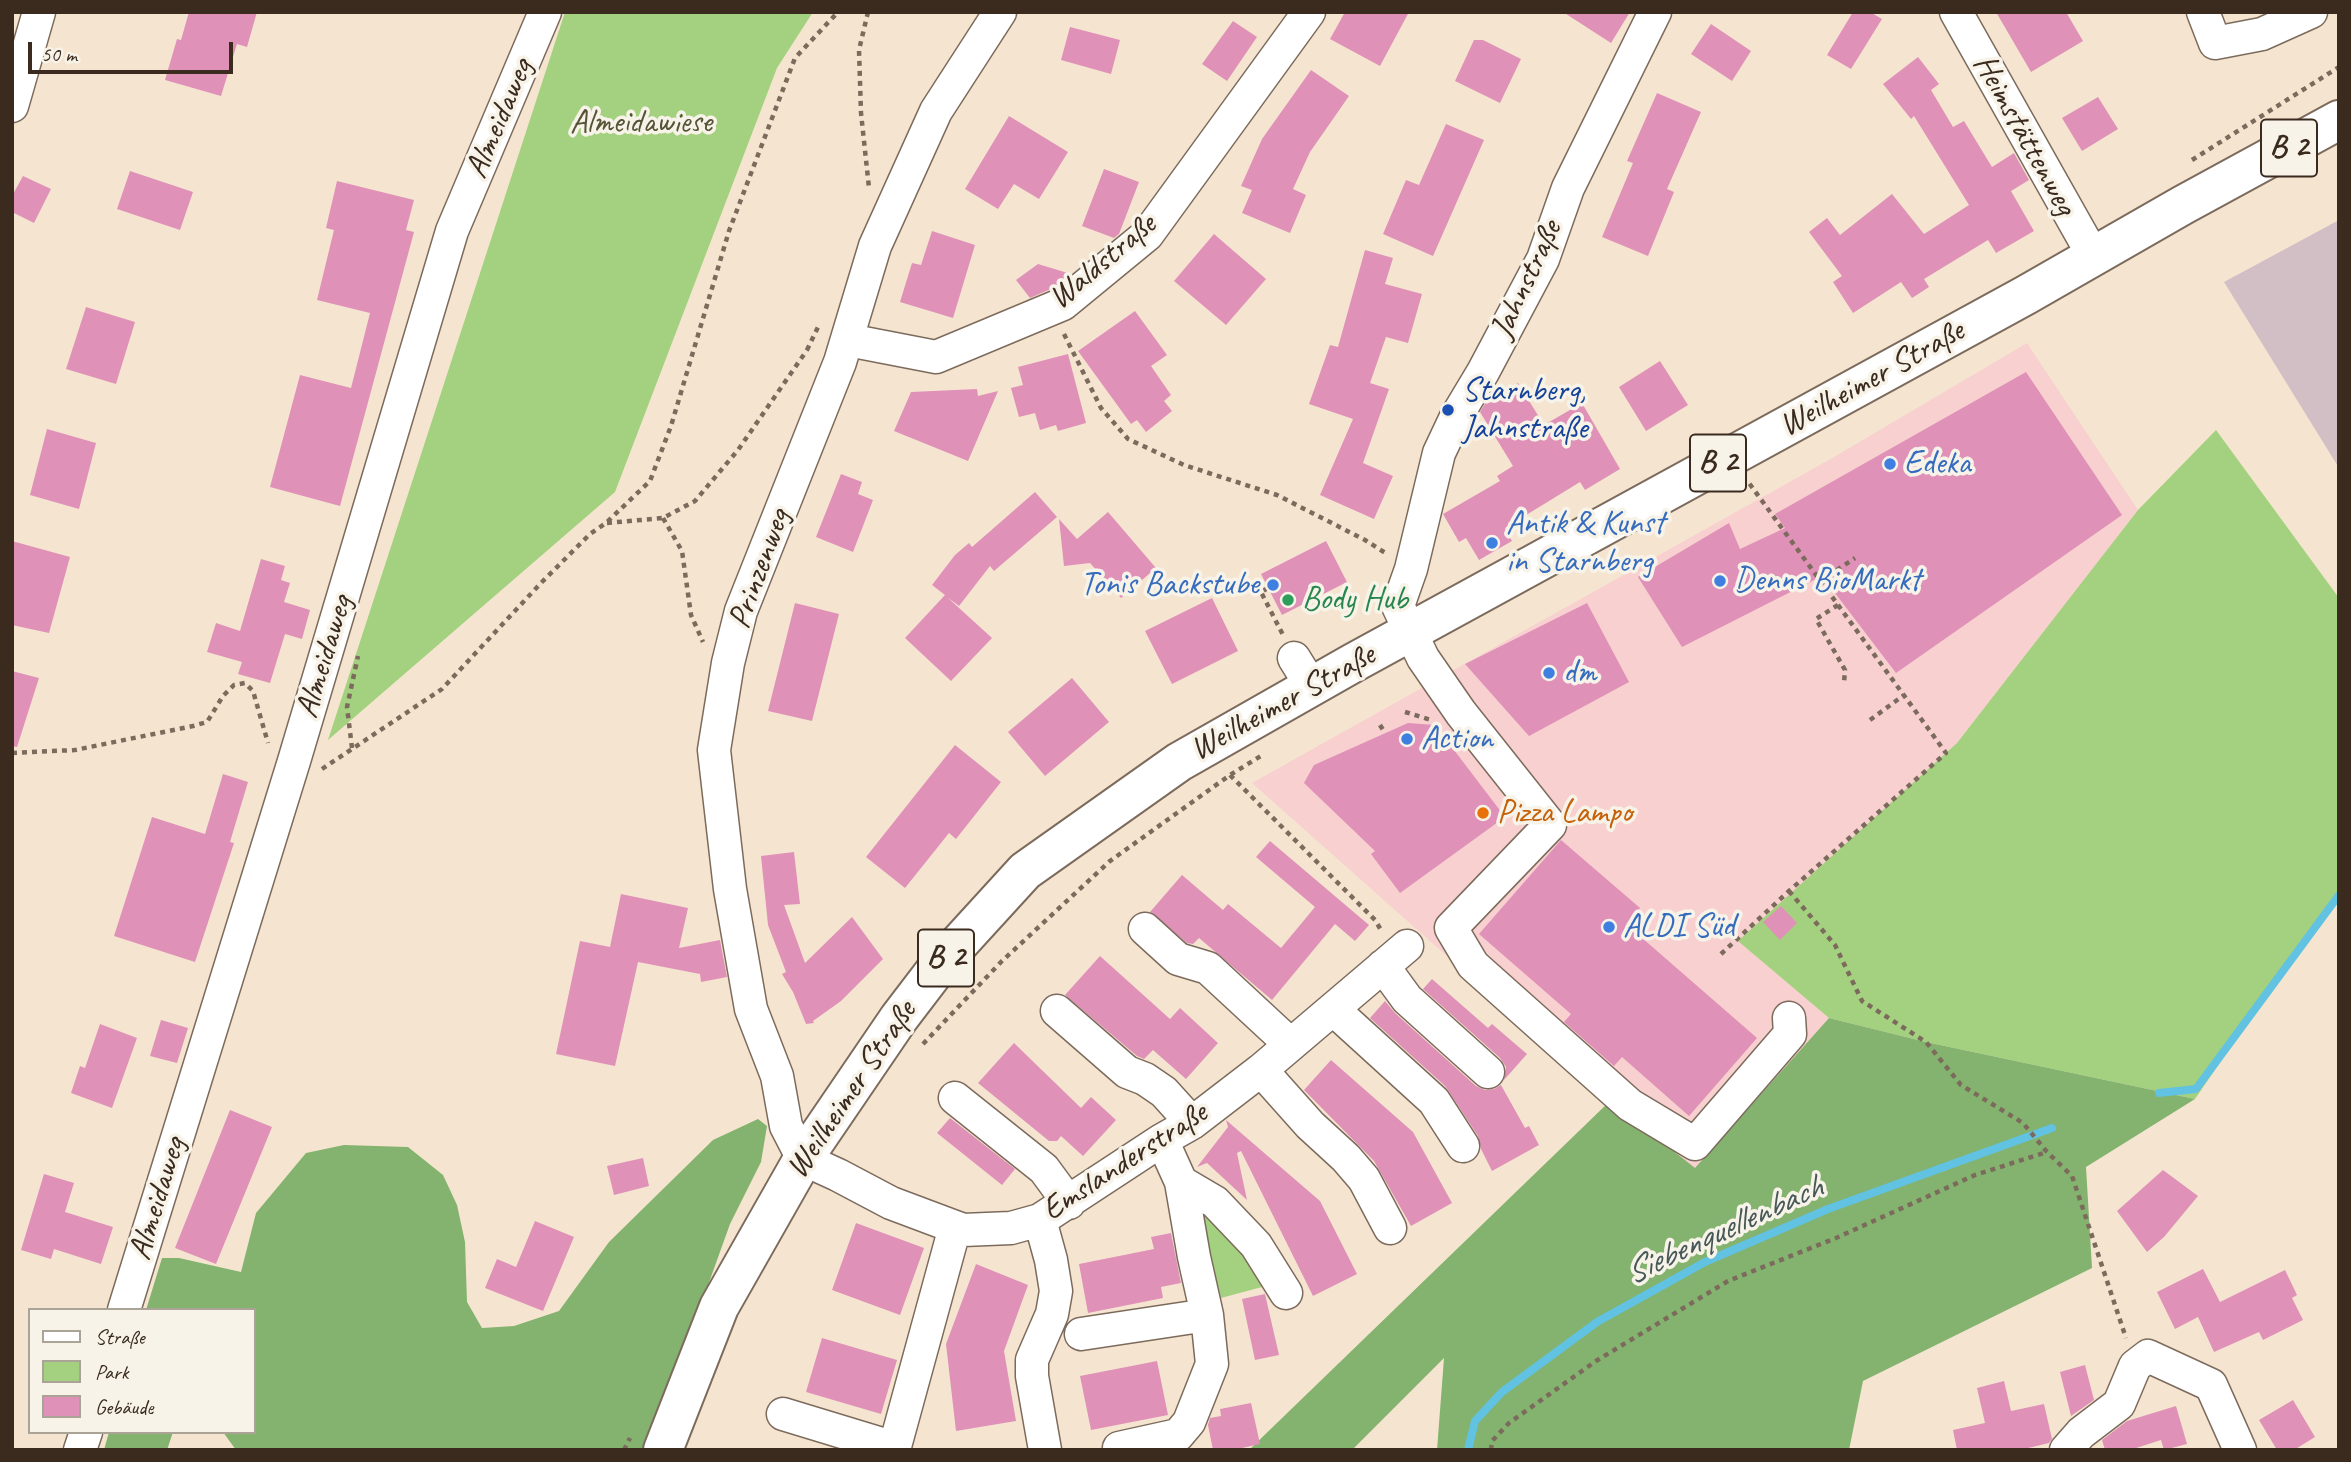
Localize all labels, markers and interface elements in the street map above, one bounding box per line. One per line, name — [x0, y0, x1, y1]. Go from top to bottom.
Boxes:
scale bar — [32, 28, 236, 72]
text: 50 m — [41, 41, 77, 67]
street label: Heimstättenweg — [1964, 48, 2084, 222]
street label: Almeidaweg — [457, 54, 543, 184]
park label: Almeidawiese — [570, 103, 712, 143]
road number: B 2 — [2261, 119, 2317, 176]
street label: Waldstraße — [1041, 206, 1165, 318]
street label: Jahnstraße — [1483, 215, 1571, 345]
street label: Weilheimer Straße — [1773, 312, 1971, 446]
place label: Starnberg, Jahnstraße — [1462, 371, 1587, 449]
marker: Starnberg, Jahnstraße — [1440, 402, 1456, 418]
road number: B 2 — [1690, 434, 1746, 491]
place label: Edeka — [1904, 444, 1970, 484]
marker: Edeka — [1882, 456, 1898, 472]
street label: Prinzenweg — [720, 504, 800, 634]
place label: Antik & Kunst in Starnberg — [1506, 504, 1664, 582]
marker: Antik & Kunst in Starnberg — [1484, 535, 1500, 551]
place label: Denns BioMarkt — [1734, 561, 1921, 601]
place label: Tonis Backstube — [1080, 565, 1259, 605]
marker: Denns BioMarkt — [1712, 573, 1728, 589]
marker: Tonis Backstube — [1265, 577, 1281, 593]
place label: Body Hub — [1302, 580, 1408, 620]
street label: Almeidaweg — [288, 591, 362, 723]
marker: Body Hub — [1280, 592, 1296, 608]
street label: Weilheimer Straße — [1184, 636, 1382, 770]
place label: dm — [1563, 653, 1596, 693]
marker: dm — [1541, 665, 1557, 681]
place label: Action — [1421, 719, 1493, 759]
marker: Action — [1399, 731, 1415, 747]
place label: Pizza Lampo — [1497, 793, 1632, 833]
marker: Pizza Lampo — [1475, 805, 1491, 821]
place label: ALDI Süd — [1623, 907, 1735, 947]
marker: ALDI Süd — [1601, 919, 1617, 935]
road number: B 2 — [918, 930, 974, 987]
street label: Weilheimer Straße — [778, 994, 926, 1186]
street label: Emslanderstraße — [1035, 1094, 1215, 1230]
street label: Almeidaweg — [121, 1133, 195, 1265]
water label: Siebenquellenbach — [1619, 1167, 1829, 1295]
legend — [28, 1308, 256, 1434]
text: Straße — [95, 1324, 145, 1350]
text: Park — [95, 1359, 128, 1385]
text: Gebäude — [95, 1394, 153, 1420]

